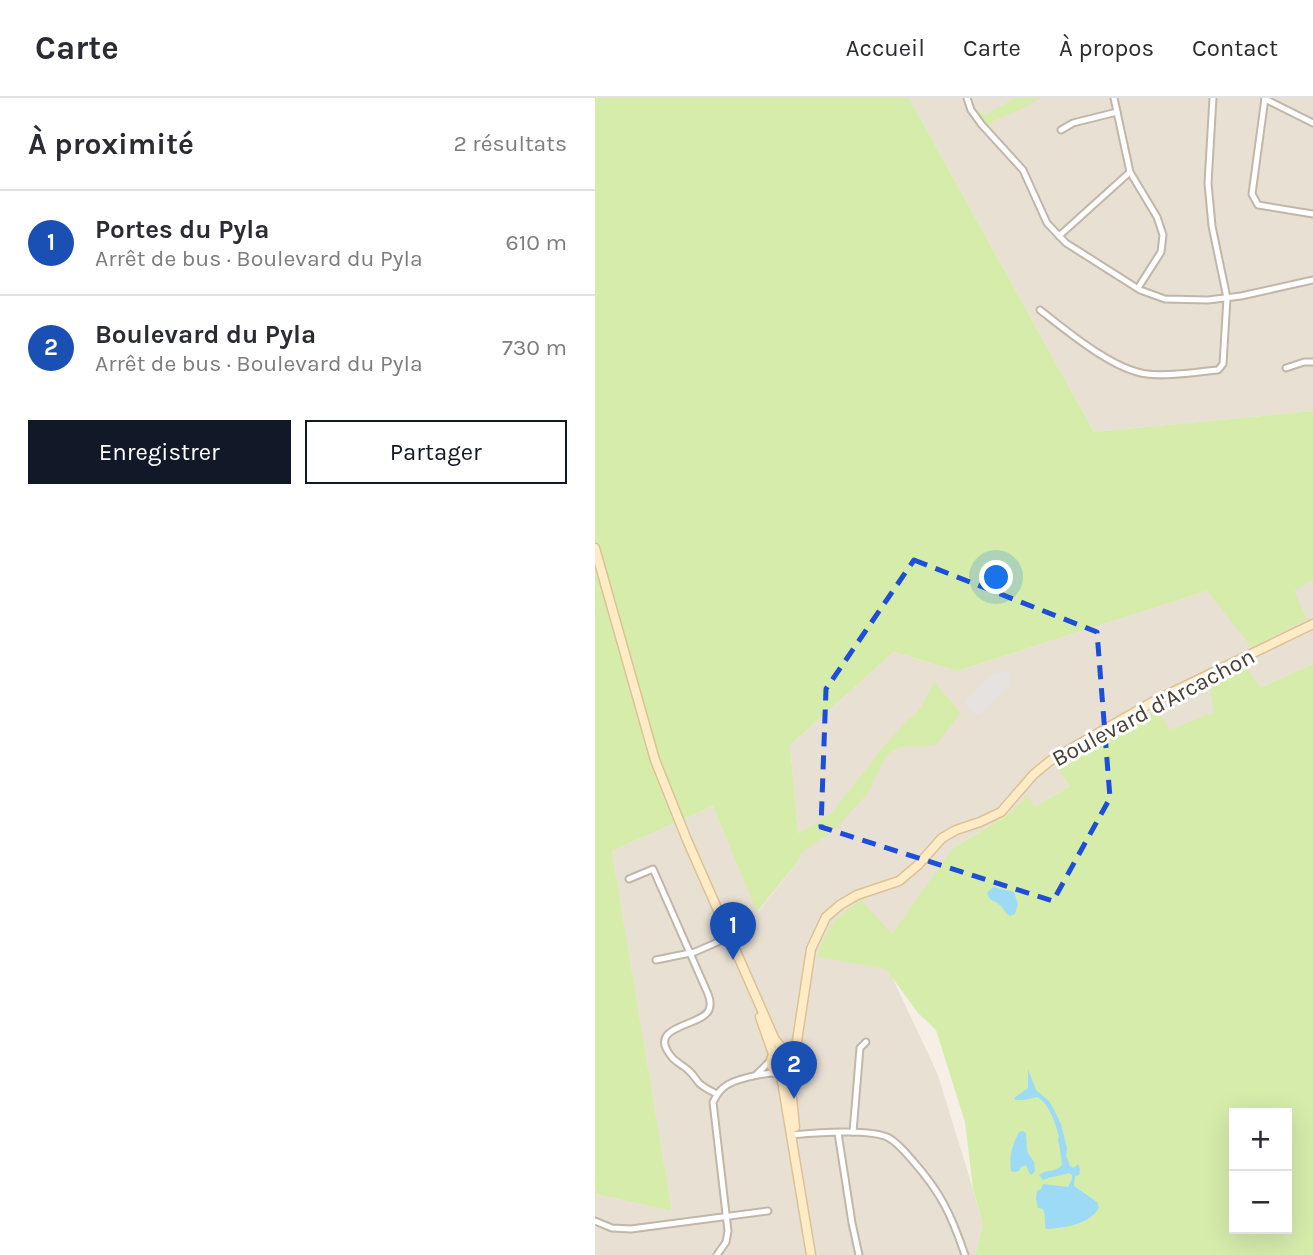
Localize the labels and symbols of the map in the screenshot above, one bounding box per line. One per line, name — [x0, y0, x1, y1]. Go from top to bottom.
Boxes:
your location — [979, 560, 1013, 594]
street label: Boulevard d'Arcachon — [1047, 643, 1259, 772]
pin: 1 — [710, 902, 756, 960]
pin: 2 — [771, 1041, 817, 1099]

